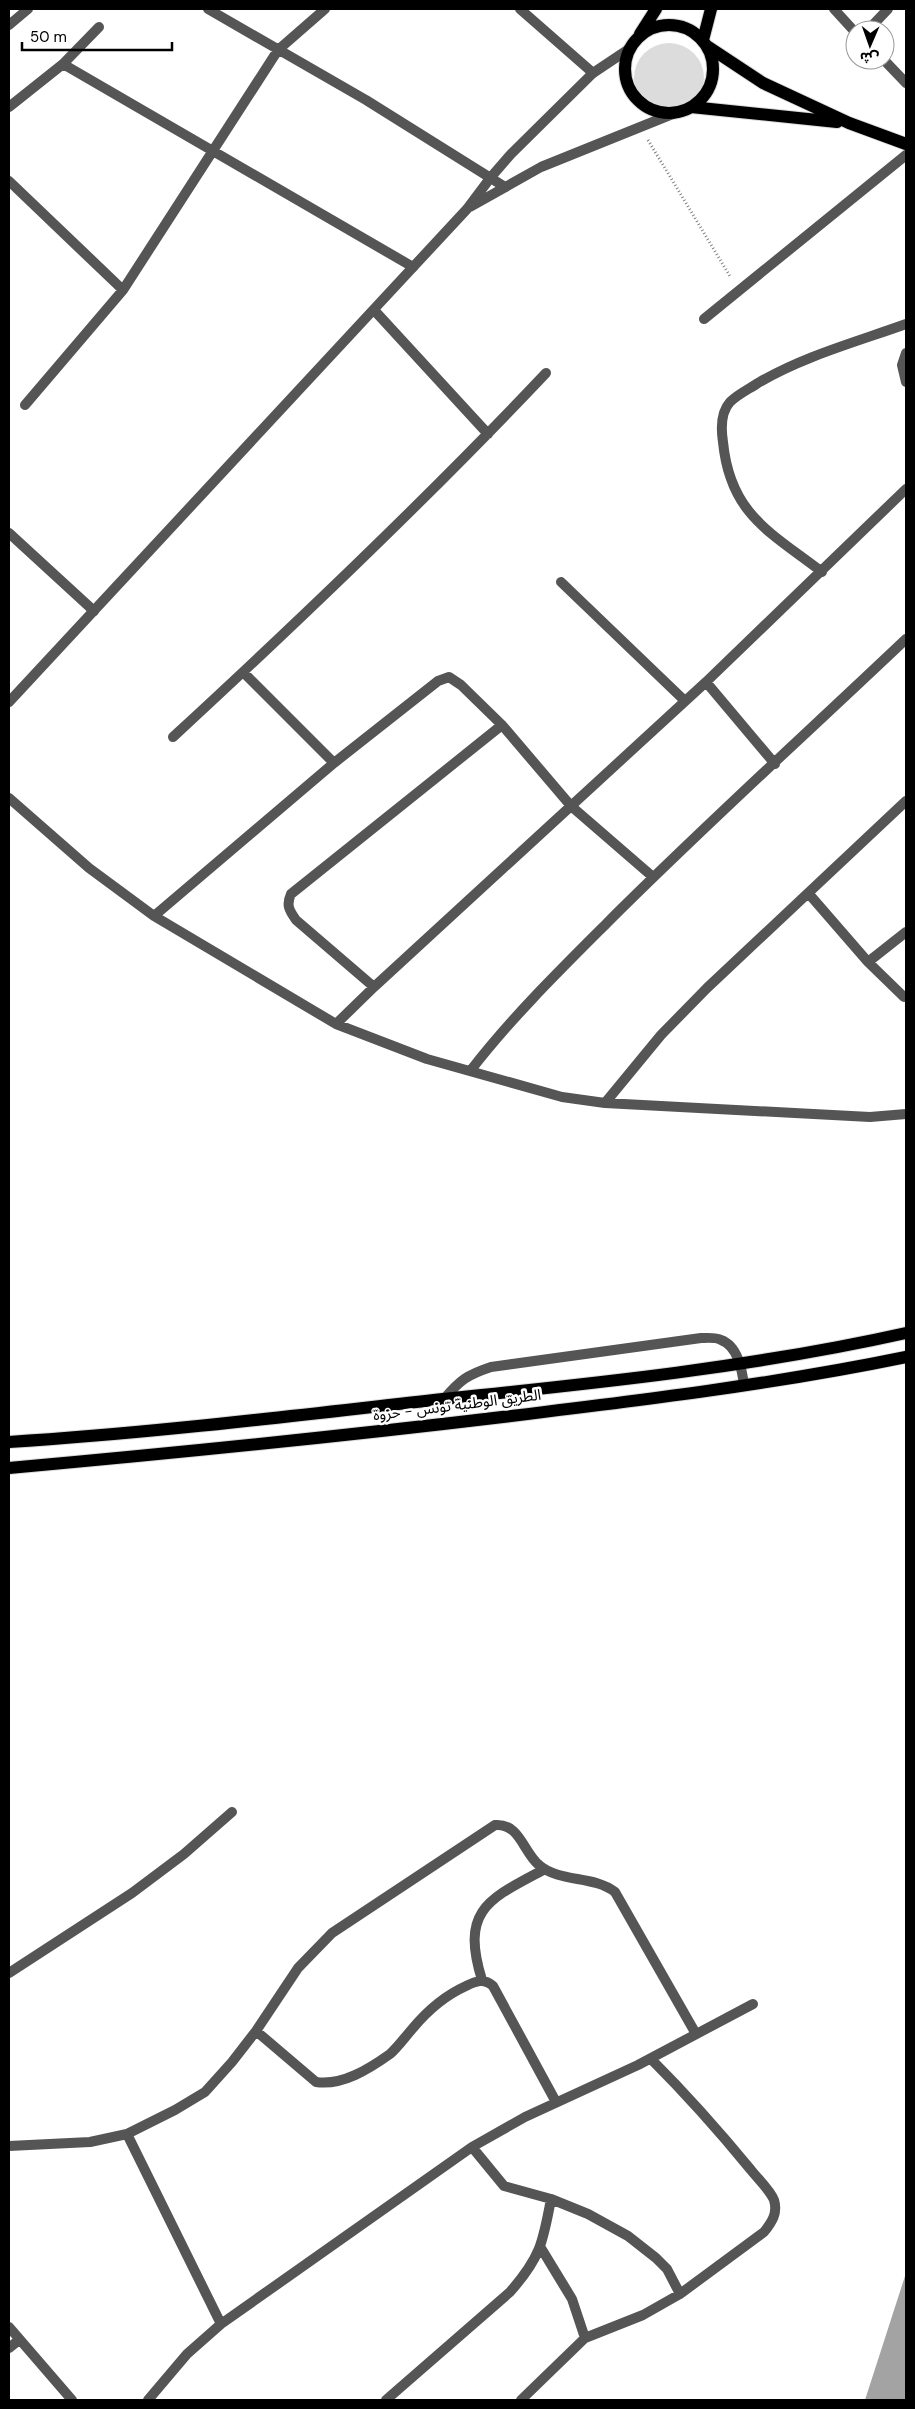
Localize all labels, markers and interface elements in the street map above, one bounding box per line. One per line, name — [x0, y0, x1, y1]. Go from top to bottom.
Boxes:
scale bar — [22, 20, 172, 52]
north arrow — [845, 20, 895, 70]
text: 50 m — [30, 27, 67, 47]
text: ش — [860, 49, 879, 67]
street label: الطريق الوطنية تونس - حزوة — [372, 1385, 542, 1425]

